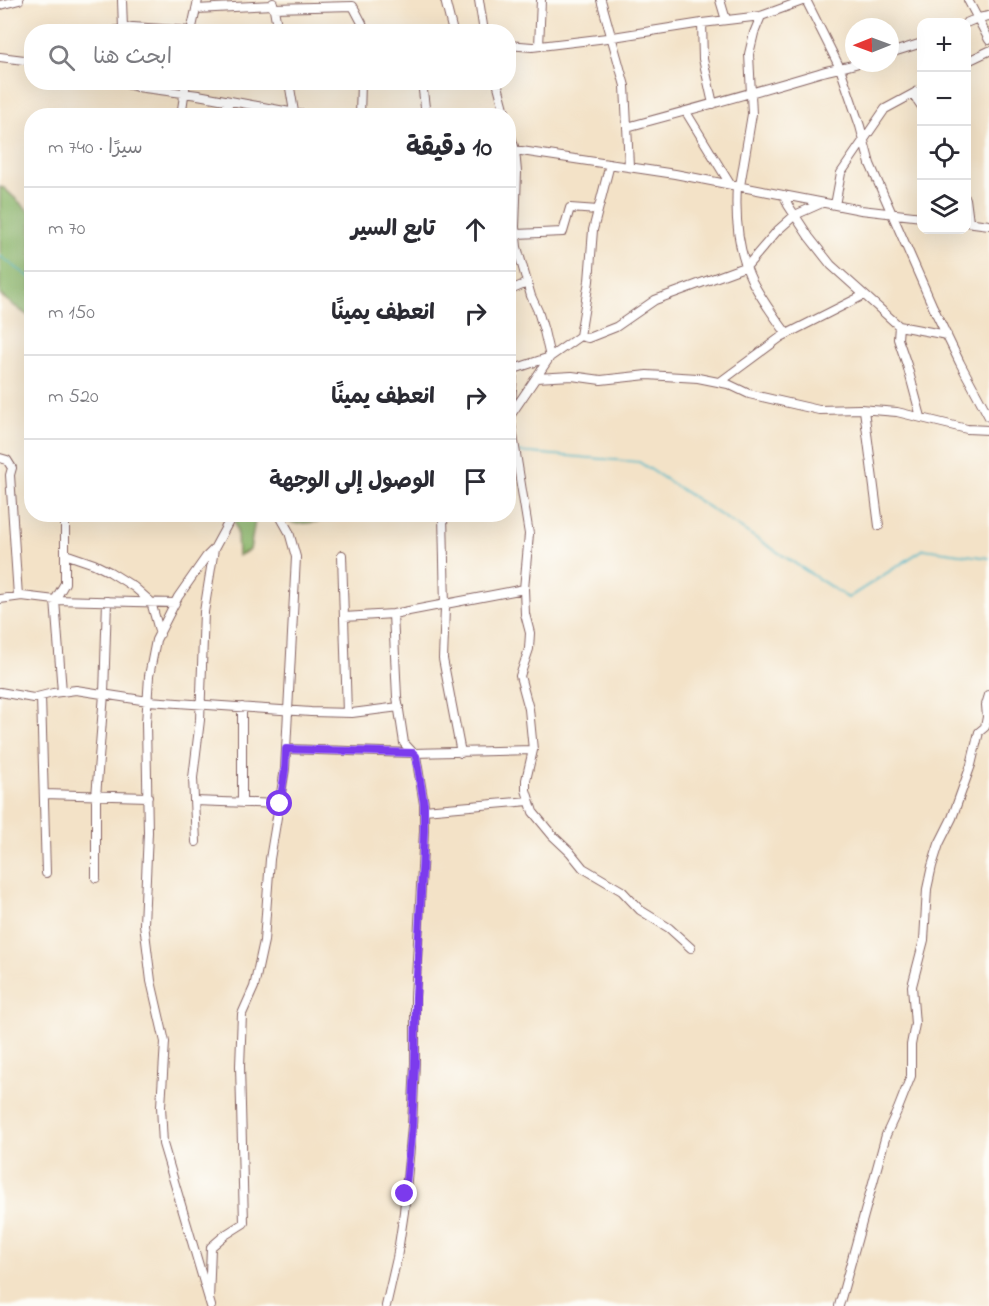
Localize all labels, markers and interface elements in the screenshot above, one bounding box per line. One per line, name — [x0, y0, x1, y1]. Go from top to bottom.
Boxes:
north arrow — [845, 18, 899, 72]
map controls — [917, 18, 971, 234]
button: + — [917, 18, 971, 72]
search box — [24, 24, 516, 90]
icon: search — [45, 41, 78, 74]
text: ابحث هنا — [93, 42, 172, 74]
button: − — [917, 72, 971, 126]
button: locate — [917, 126, 971, 180]
text: 10 دقيقة — [406, 130, 492, 168]
text: سيرًا · 740 m — [48, 134, 143, 163]
button: layers — [917, 180, 971, 234]
icon: ahead — [459, 213, 492, 246]
text: تابع السير — [351, 214, 435, 246]
text: 70 m — [48, 215, 85, 244]
icon: right — [459, 297, 492, 330]
text: انعطف يمينًا — [331, 298, 435, 330]
text: 150 m — [48, 299, 95, 328]
icon: right — [459, 381, 492, 414]
text: انعطف يمينًا — [331, 382, 435, 414]
text: 520 m — [48, 383, 99, 412]
icon: arrive — [459, 465, 492, 498]
text: الوصول إلى الوجهة — [269, 466, 435, 498]
route start — [266, 790, 292, 816]
route end — [391, 1180, 417, 1206]

